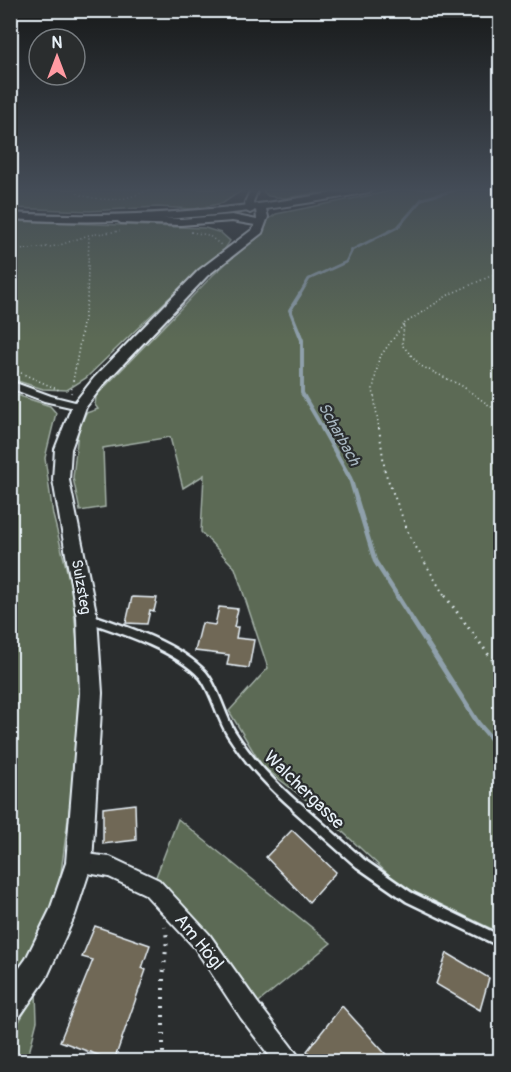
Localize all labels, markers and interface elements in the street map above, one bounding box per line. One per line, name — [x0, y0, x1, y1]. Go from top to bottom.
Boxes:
north arrow — [27, 27, 87, 87]
text: N — [52, 33, 63, 53]
water label: Scharbach — [314, 399, 365, 470]
street label: Sulzsteg — [67, 558, 95, 616]
street label: Walchergasse — [259, 746, 349, 834]
street label: Am Högl — [169, 909, 229, 975]

